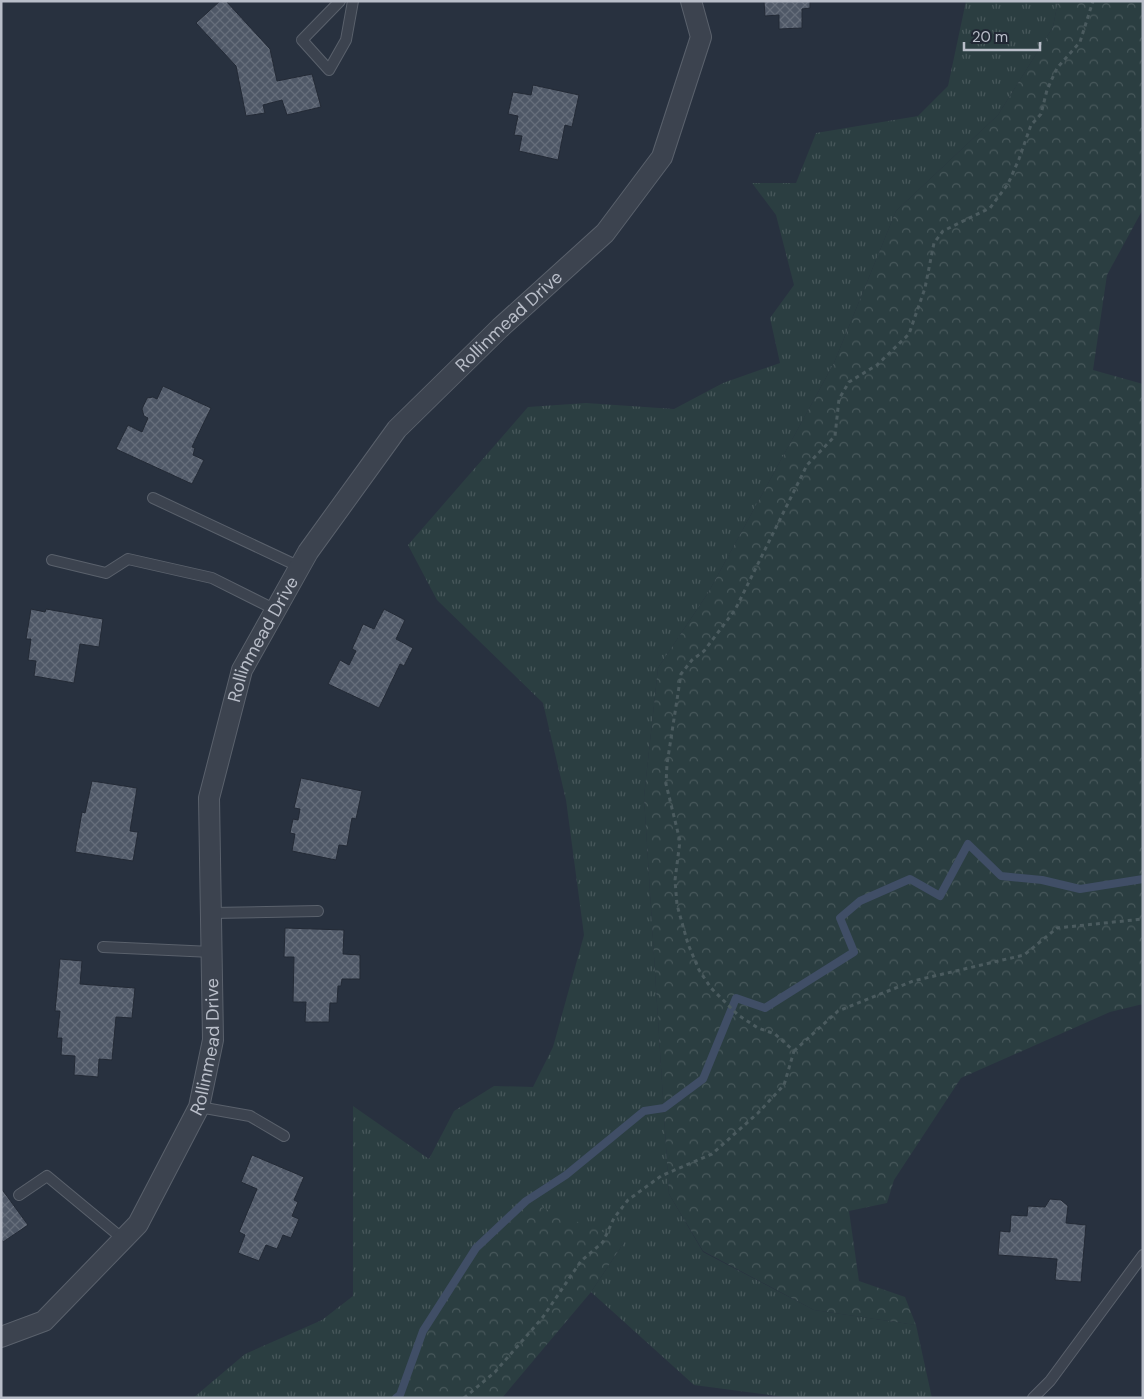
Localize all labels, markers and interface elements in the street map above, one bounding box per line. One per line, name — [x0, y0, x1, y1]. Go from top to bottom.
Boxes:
scale bar — [964, 20, 1040, 52]
text: 20 m — [972, 27, 1008, 47]
street label: Rollinmead Drive — [450, 265, 568, 377]
street label: Rollinmead Drive — [222, 572, 304, 705]
street label: Rollinmead Drive — [185, 978, 225, 1120]

